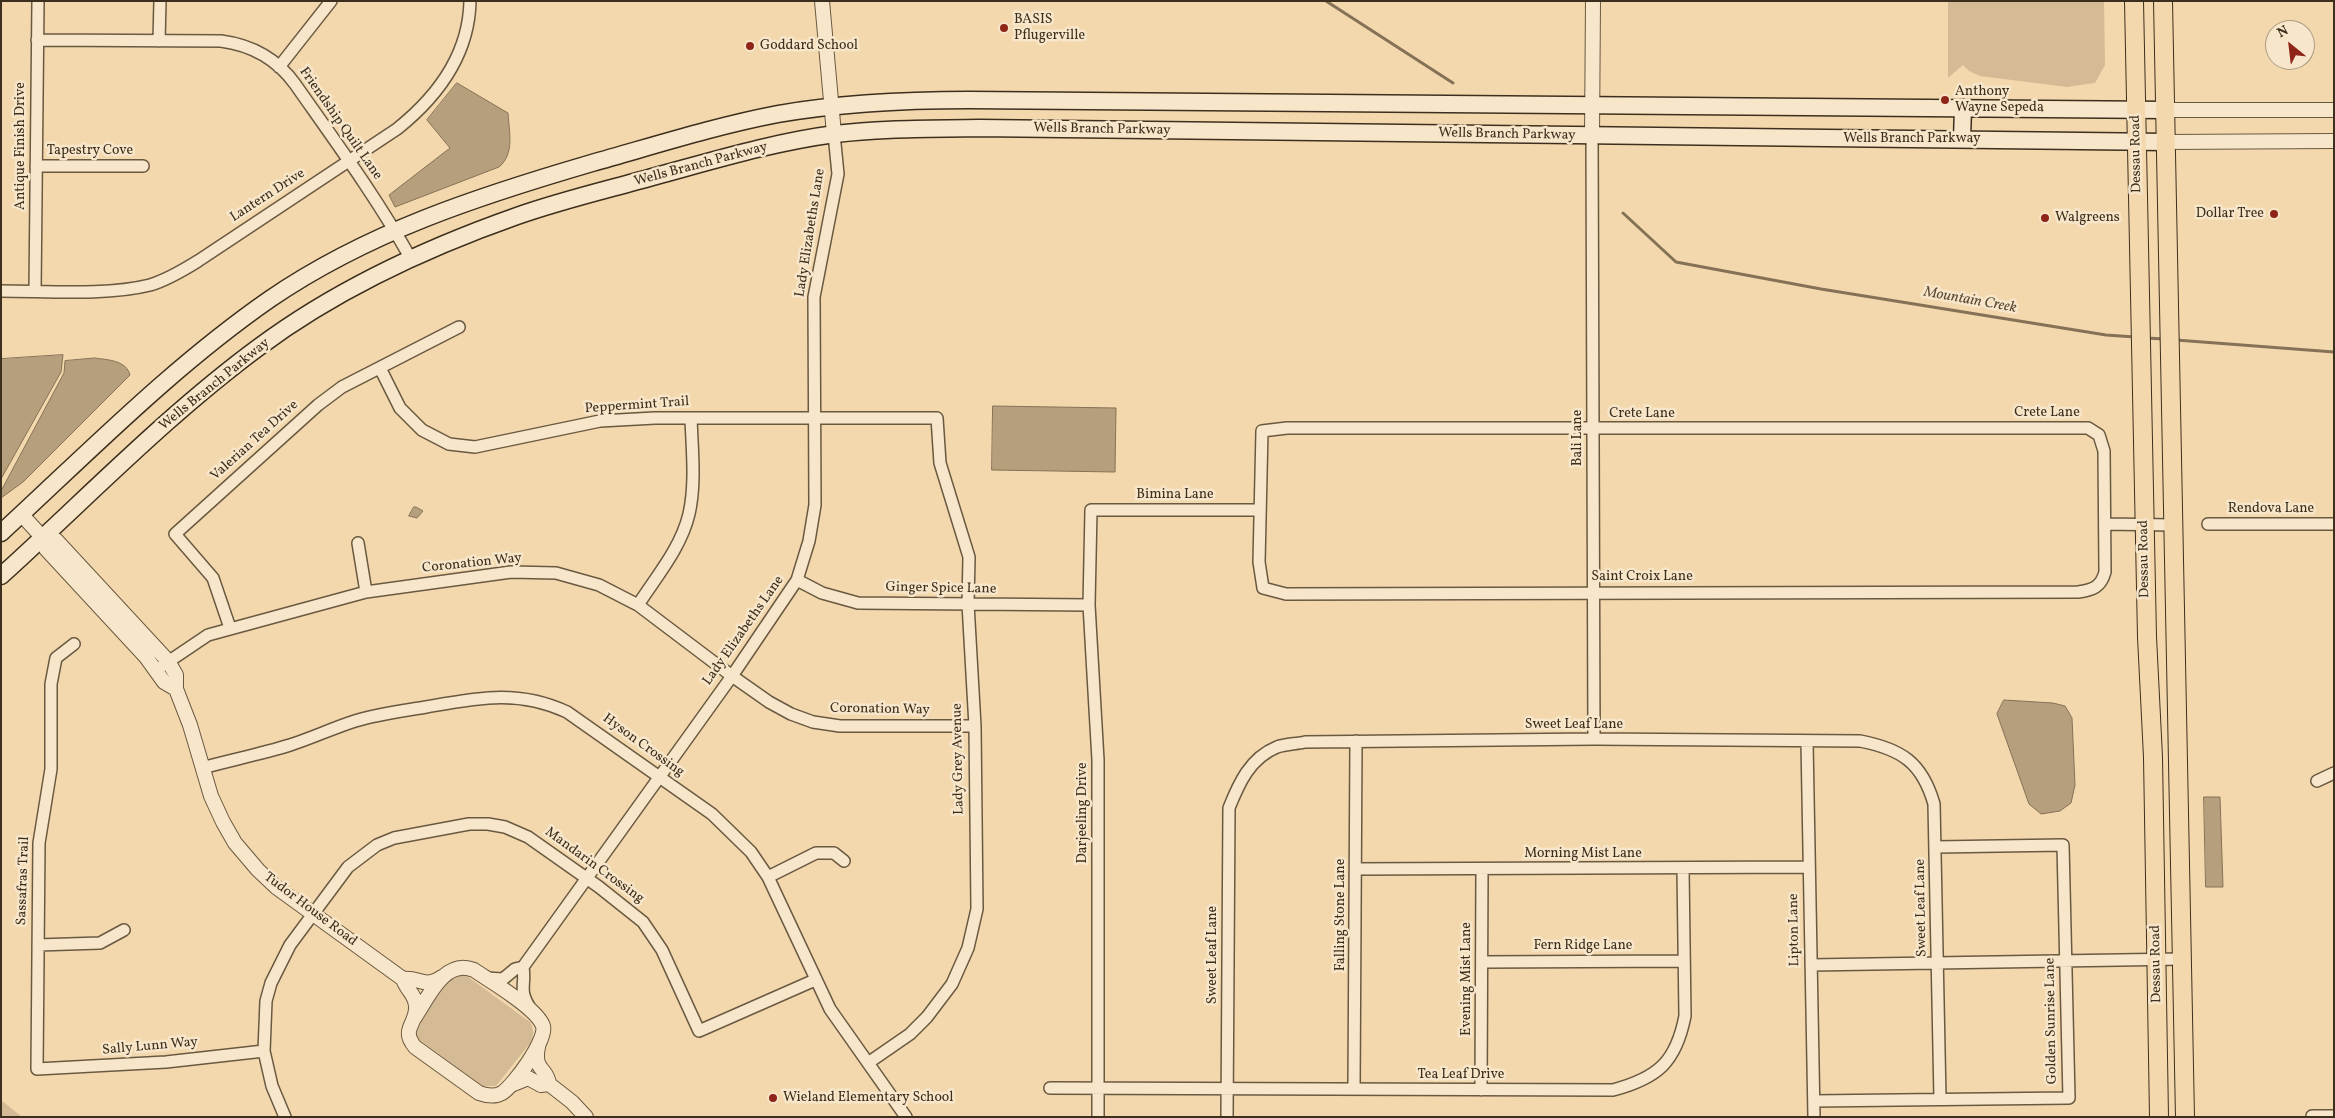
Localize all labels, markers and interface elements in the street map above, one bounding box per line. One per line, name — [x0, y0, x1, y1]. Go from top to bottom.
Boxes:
place label: BASIS Pflugerville — [1014, 12, 1085, 44]
north arrow — [2265, 20, 2315, 70]
marker: BASIS Pflugerville — [998, 22, 1010, 34]
text: N — [2274, 22, 2292, 43]
place label: Goddard School — [760, 38, 858, 54]
marker: Goddard School — [744, 40, 756, 52]
street label: Friendship Quilt Lane — [295, 64, 385, 184]
street label: Antique Finish Drive — [13, 82, 29, 210]
place label: Anthony Wayne Sepeda — [1955, 84, 2044, 116]
marker: Anthony Wayne Sepeda — [1939, 94, 1951, 106]
street label: Dessau Road — [2128, 115, 2146, 193]
street label: Wells Branch Parkway — [1033, 120, 1171, 140]
street label: Wells Branch Parkway — [1438, 125, 1576, 145]
street label: Wells Branch Parkway — [1843, 131, 1981, 147]
street label: Wells Branch Parkway — [633, 139, 769, 191]
street label: Tapestry Cove — [47, 143, 133, 159]
street label: Lantern Drive — [227, 166, 309, 226]
street label: Lady Elizabeths Lane — [793, 167, 829, 299]
place label: Dollar Tree — [2196, 206, 2264, 222]
marker: Dollar Tree — [2268, 208, 2280, 220]
place label: Walgreens — [2055, 210, 2120, 226]
marker: Walgreens — [2039, 212, 2051, 224]
water label: Mountain Creek — [1922, 284, 2018, 318]
street label: Wells Branch Parkway — [156, 335, 274, 435]
street label: Peppermint Trail — [584, 394, 690, 418]
street label: Valerian Tea Drive — [208, 397, 302, 485]
street label: Crete Lane — [2014, 405, 2080, 421]
street label: Crete Lane — [1609, 406, 1675, 422]
street label: Bali Lane — [1570, 410, 1586, 466]
street label: Bimina Lane — [1136, 487, 1214, 503]
street label: Rendova Lane — [2228, 501, 2314, 517]
street label: Dessau Road — [2136, 520, 2154, 598]
street label: Coronation Way — [421, 550, 523, 578]
street label: Saint Croix Lane — [1591, 569, 1693, 585]
street label: Lady Elizabeths Lane — [700, 573, 788, 689]
street label: Ginger Spice Lane — [885, 580, 997, 598]
street label: Coronation Way — [830, 701, 930, 719]
street label: Lady Grey Avenue — [950, 703, 968, 815]
street label: Hyson Crossing — [599, 711, 687, 781]
street label: Sweet Leaf Lane — [1525, 717, 1623, 733]
street label: Darjeeling Drive — [1075, 762, 1091, 864]
street label: Mandarin Crossing — [541, 824, 647, 908]
street label: Sassafras Trail — [14, 836, 34, 926]
street label: Morning Mist Lane — [1524, 846, 1642, 862]
street label: Falling Stone Lane — [1333, 859, 1349, 971]
street label: Sweet Leaf Lane — [1913, 859, 1931, 957]
street label: Tudor House Road — [260, 869, 360, 951]
street label: Lipton Lane — [1786, 893, 1804, 967]
street label: Sweet Leaf Lane — [1205, 906, 1221, 1004]
street label: Evening Mist Lane — [1459, 922, 1475, 1036]
street label: Dessau Road — [2148, 925, 2166, 1003]
street label: Fern Ridge Lane — [1534, 938, 1632, 954]
street label: Golden Sunrise Lane — [2042, 958, 2062, 1084]
street label: Sally Lunn Way — [102, 1034, 198, 1060]
street label: Tea Leaf Drive — [1418, 1067, 1504, 1083]
place label: Wieland Elementary School — [783, 1090, 953, 1106]
marker: Wieland Elementary School — [767, 1092, 779, 1104]

